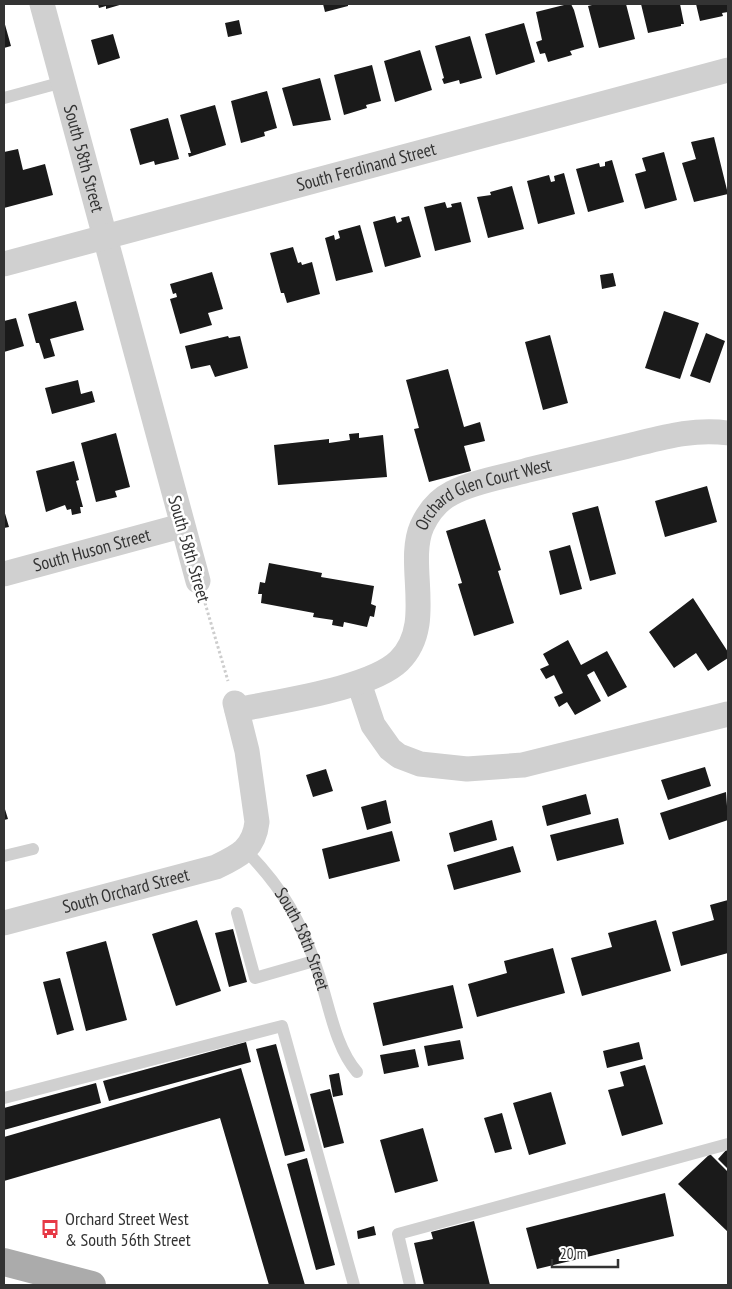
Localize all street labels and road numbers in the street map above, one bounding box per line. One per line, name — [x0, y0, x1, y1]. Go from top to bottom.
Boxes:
street label: South 58th Street — [59, 102, 110, 215]
street label: South Ferdinand Street — [294, 137, 438, 196]
street label: Orchard Glen Court West — [410, 453, 554, 534]
street label: South 58th Street — [163, 493, 216, 605]
street label: South Huson Street — [31, 523, 153, 577]
street label: South Orchard Street — [60, 863, 192, 918]
street label: South 58th Street — [270, 883, 335, 993]

